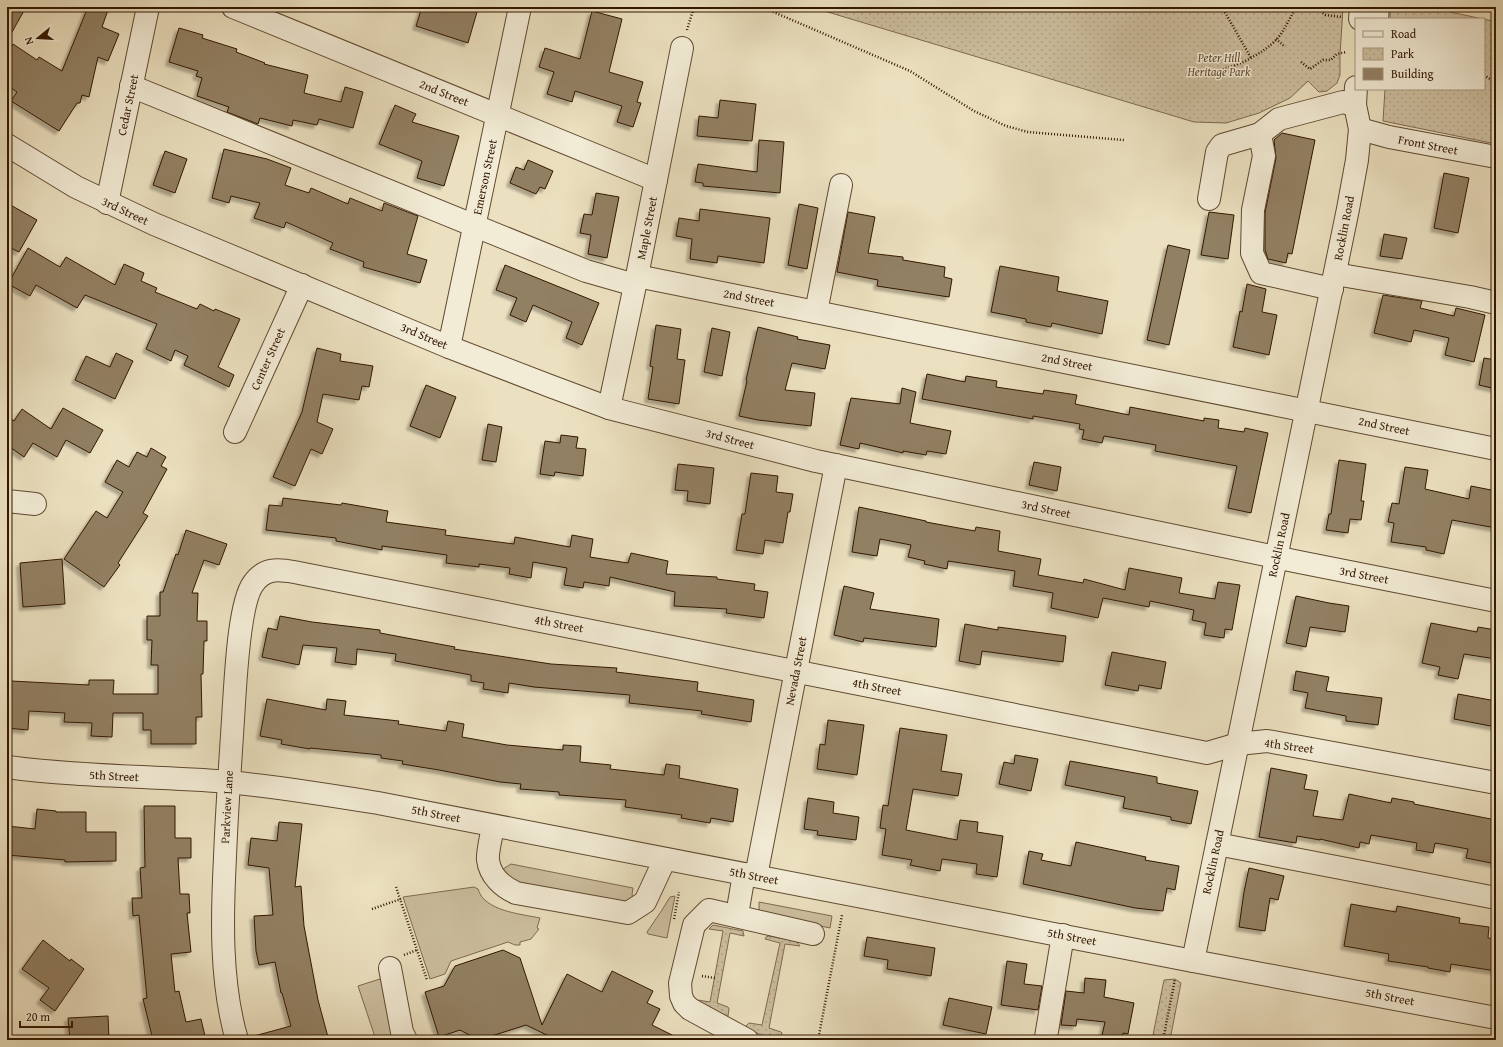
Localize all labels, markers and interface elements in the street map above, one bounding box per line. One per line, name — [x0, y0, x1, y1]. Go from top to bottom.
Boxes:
north arrow — [18, 18, 58, 58]
legend — [1355, 18, 1485, 90]
text: Road — [1391, 25, 1417, 42]
text: N — [20, 35, 37, 47]
text: Park — [1391, 45, 1415, 62]
park label: Peter Hill Heritage Park — [1186, 49, 1251, 80]
text: Building — [1391, 65, 1434, 82]
street label: Cedar Street — [113, 72, 142, 137]
street label: 2nd Street — [417, 75, 472, 110]
street label: Front Street — [1397, 130, 1460, 159]
street label: Emerson Street — [468, 137, 501, 216]
street label: 3rd Street — [99, 192, 152, 229]
street label: Maple Street — [632, 194, 661, 261]
street label: Rocklin Road — [1329, 194, 1358, 262]
street label: 2nd Street — [722, 284, 777, 311]
street label: 3rd Street — [398, 318, 451, 353]
street label: Center Street — [246, 324, 289, 393]
street label: 2nd Street — [1040, 348, 1095, 375]
street label: 2nd Street — [1357, 412, 1412, 439]
street label: 3rd Street — [704, 424, 757, 453]
street label: 3rd Street — [1020, 495, 1073, 522]
street label: Rocklin Road — [1263, 511, 1294, 579]
street label: 3rd Street — [1338, 561, 1391, 588]
street label: 4th Street — [533, 610, 586, 637]
street label: Nevada Street — [780, 634, 811, 707]
street label: 4th Street — [851, 673, 904, 700]
street label: 4th Street — [1263, 734, 1316, 757]
street label: 5th Street — [89, 766, 140, 785]
street label: Parkview Lane — [216, 770, 237, 844]
street label: 5th Street — [410, 800, 463, 827]
street label: Rocklin Road — [1197, 828, 1228, 896]
street label: 5th Street — [728, 862, 781, 889]
street label: 5th Street — [1046, 923, 1099, 950]
street label: 5th Street — [1364, 983, 1417, 1010]
scale bar — [20, 1003, 72, 1029]
text: 20 m — [26, 1008, 50, 1025]

